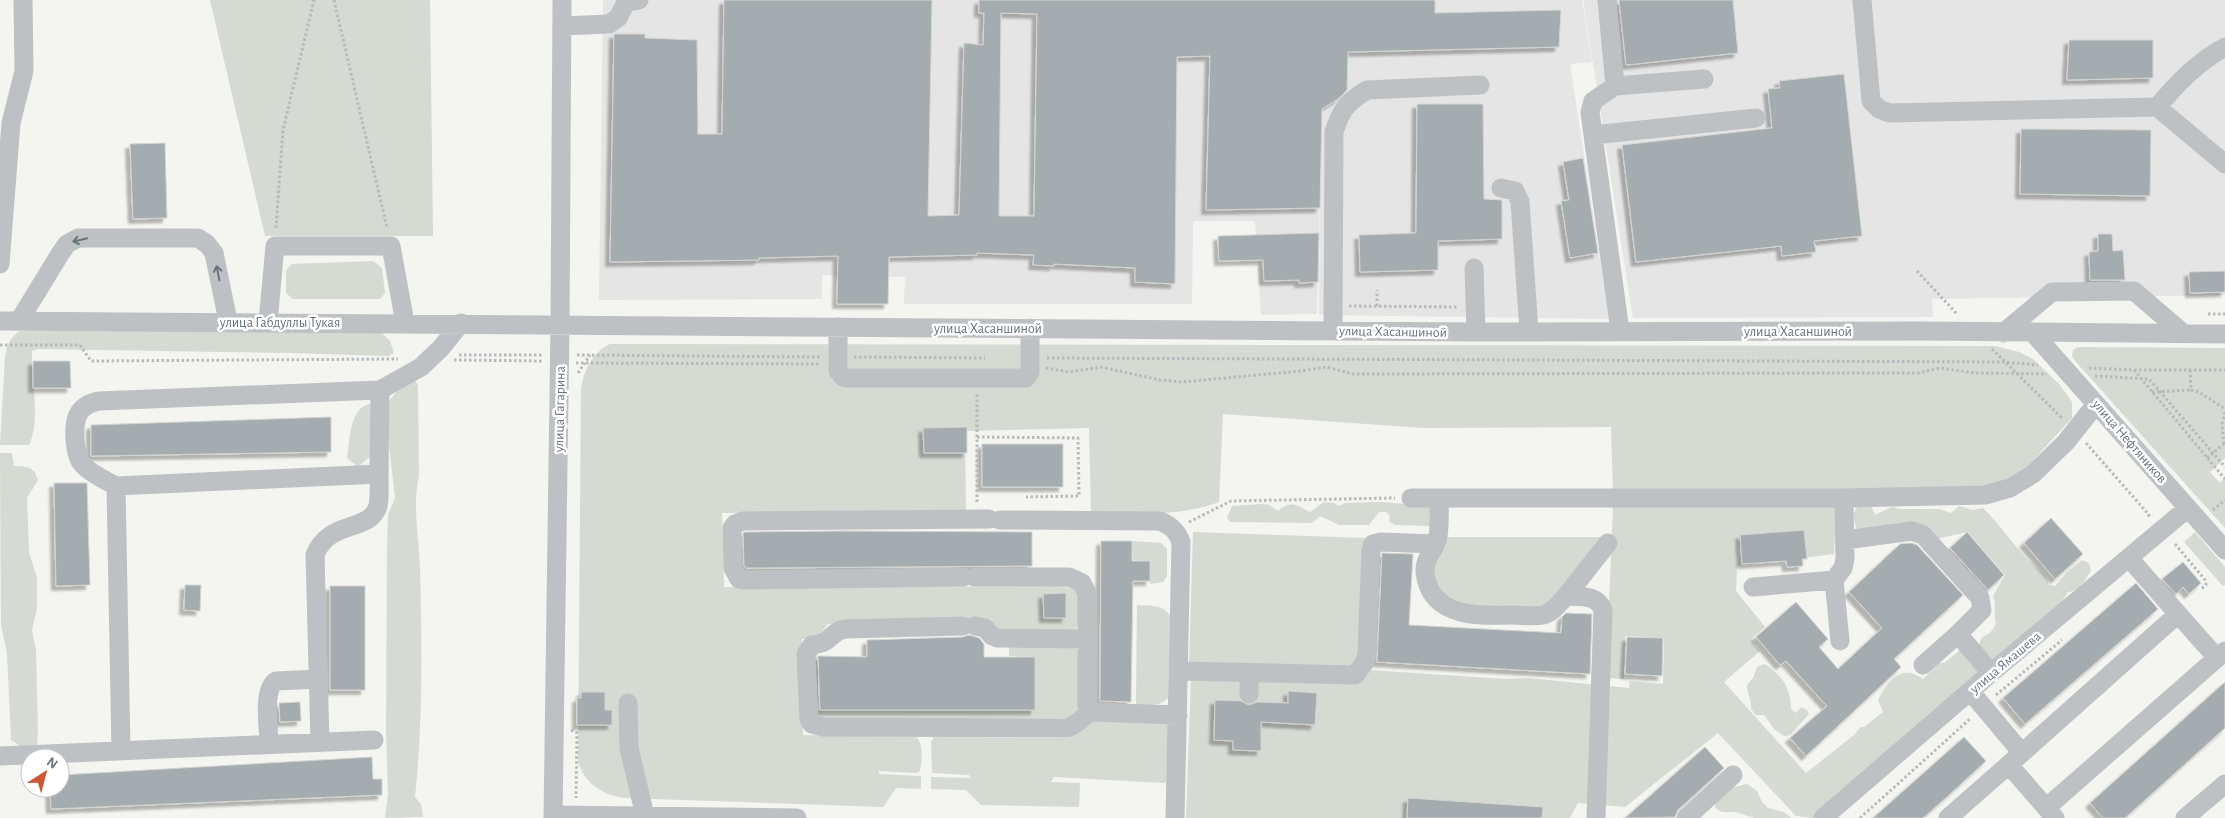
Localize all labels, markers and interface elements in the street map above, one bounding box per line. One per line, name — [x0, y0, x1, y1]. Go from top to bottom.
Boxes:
one-way arrow — [72, 236, 88, 245]
one-way arrow — [213, 266, 223, 282]
street label: улица Габдуллы Тукая — [219, 316, 340, 330]
street label: улица Хасаншиной — [933, 322, 1042, 336]
street label: улица Хасаншиной — [1338, 324, 1447, 340]
street label: улица Хасаншиной — [1743, 325, 1852, 339]
street label: улица Гагарина — [552, 365, 568, 453]
street label: улица Нефтяников — [2089, 397, 2169, 486]
street label: улица Ямашева — [1967, 629, 2044, 697]
north arrow — [20, 748, 70, 798]
text: N — [44, 755, 60, 772]

